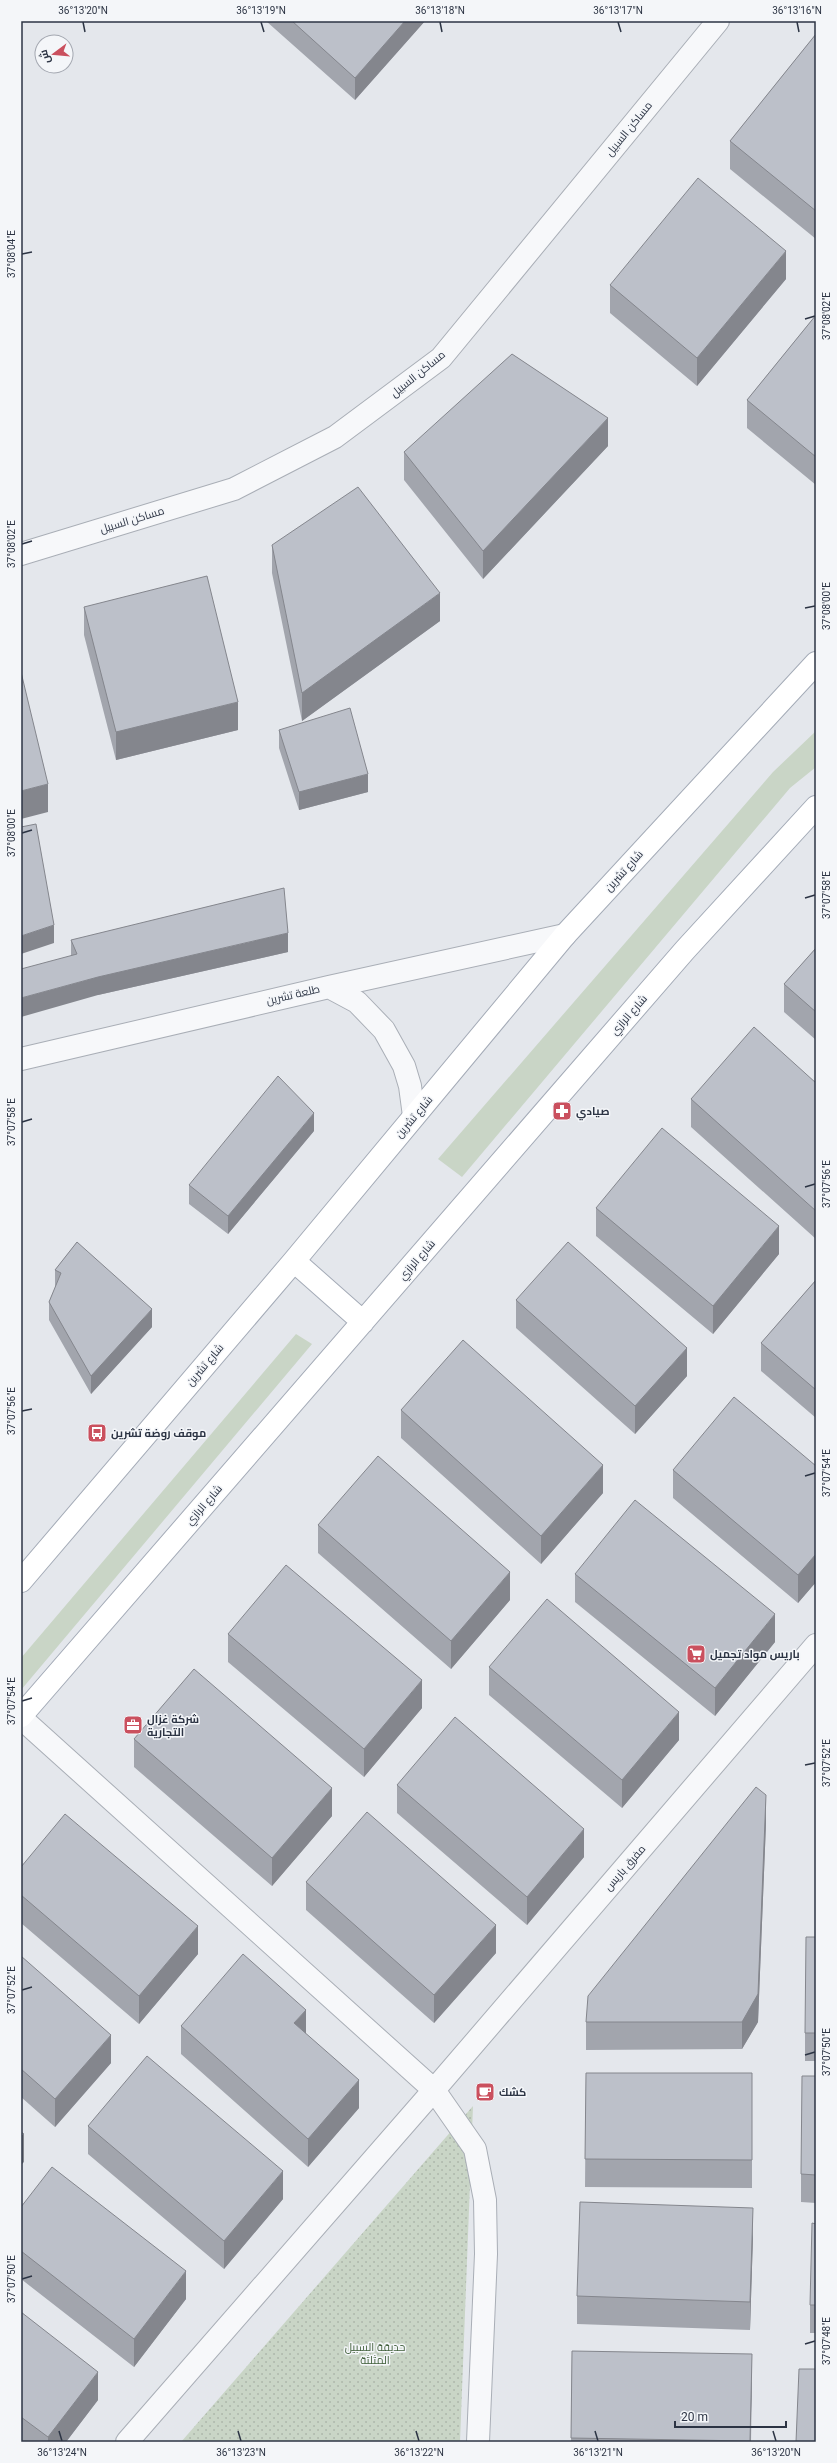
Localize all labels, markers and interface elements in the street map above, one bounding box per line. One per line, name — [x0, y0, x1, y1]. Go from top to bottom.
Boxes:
text: 36°13'20"N — [58, 5, 108, 16]
text: 36°13'19"N — [236, 5, 286, 16]
text: 36°13'18"N — [415, 5, 465, 16]
text: 36°13'17"N — [593, 5, 643, 16]
text: 36°13'16"N — [772, 5, 822, 16]
north arrow — [34, 34, 74, 74]
text: ش — [37, 48, 53, 65]
street label: مساكن السبيل — [603, 99, 655, 159]
text: 37°08'04"E — [6, 230, 17, 278]
text: 37°08'02"E — [821, 292, 832, 340]
street label: مساكن السبيل — [388, 348, 448, 400]
street label: مساكن السبيل — [98, 504, 166, 536]
text: 37°08'02"E — [6, 520, 17, 568]
text: 37°08'00"E — [821, 582, 832, 630]
text: 37°08'00"E — [6, 809, 17, 857]
street label: شارع تشرين — [602, 848, 647, 895]
text: 37°07'58"E — [821, 871, 832, 919]
street label: طلعة تشرين — [265, 983, 321, 1007]
street label: شارع الرازي — [608, 992, 651, 1039]
street label: شارع تشرين — [393, 1093, 436, 1141]
text: 37°07'58"E — [6, 1098, 17, 1146]
pharmacy icon: صيادي — [551, 1100, 573, 1122]
place label: صيادي — [576, 1105, 610, 1121]
text: 37°07'56"E — [821, 1160, 832, 1208]
street label: شارع الرازي — [396, 1237, 439, 1284]
street label: شارع تشرين — [184, 1341, 227, 1389]
text: 37°07'56"E — [6, 1387, 17, 1435]
bus stop icon: موقف روضة تشرين — [86, 1422, 108, 1444]
place label: موقف روضة تشرين — [111, 1427, 206, 1441]
text: 37°07'54"E — [821, 1449, 832, 1497]
street label: شارع الرازي — [183, 1482, 226, 1529]
supermarket icon: باريس مواد تجميل — [685, 1643, 707, 1665]
place label: باريس مواد تجميل — [710, 1648, 800, 1662]
text: 37°07'54"E — [6, 1677, 17, 1725]
place label: شركة غزال التجارية — [147, 1713, 199, 1739]
office icon: شركة غزال التجارية — [122, 1714, 144, 1736]
text: 37°07'52"E — [821, 1739, 832, 1787]
street label: مفرق باريس — [602, 1843, 648, 1893]
text: 37°07'52"E — [6, 1966, 17, 2014]
text: 37°07'50"E — [821, 2028, 832, 2076]
cafe icon: كشك — [474, 2081, 496, 2103]
place label: كشك — [499, 2086, 526, 2099]
text: 37°07'50"E — [6, 2255, 17, 2303]
text: 37°07'48"E — [821, 2317, 832, 2365]
park label: حديقة السبيل المثلثة — [345, 2341, 405, 2367]
scale bar — [675, 2403, 786, 2429]
text: 20 m — [681, 2410, 708, 2424]
text: 36°13'24"N — [37, 2447, 87, 2458]
text: 36°13'23"N — [216, 2447, 266, 2458]
text: 36°13'22"N — [394, 2447, 444, 2458]
text: 36°13'21"N — [573, 2447, 623, 2458]
text: 36°13'20"N — [751, 2447, 801, 2458]

